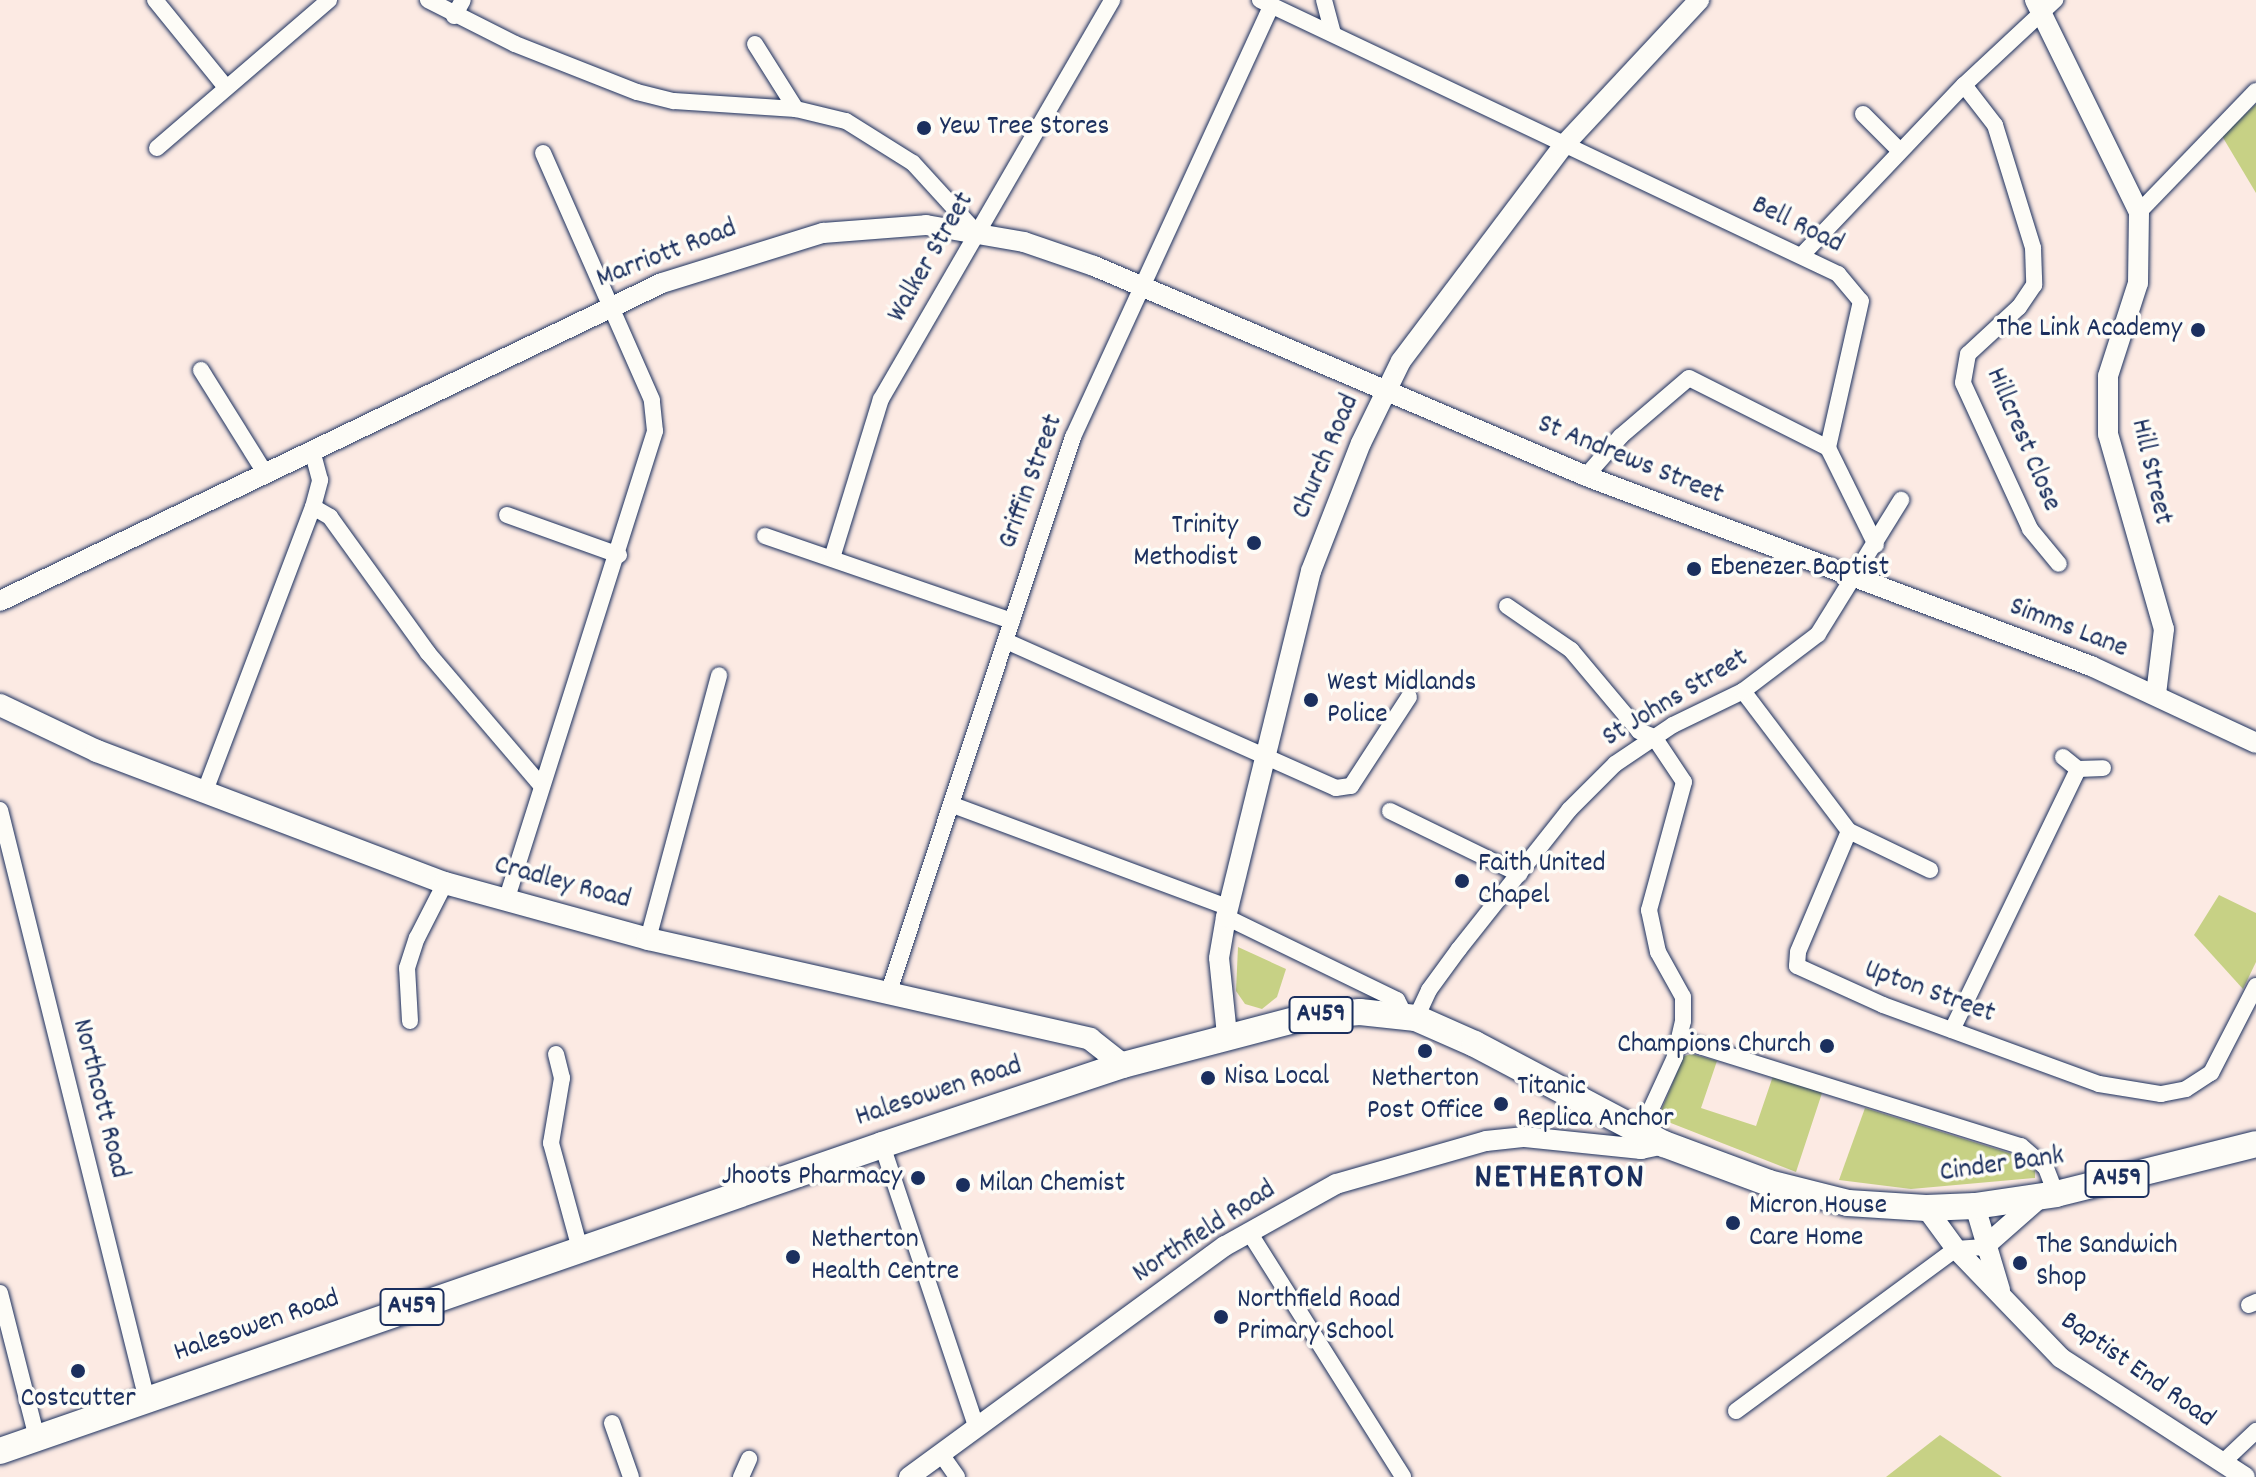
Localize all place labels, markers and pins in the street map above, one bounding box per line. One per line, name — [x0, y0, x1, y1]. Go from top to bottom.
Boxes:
place label: Yew Tree Stores — [940, 111, 1109, 145]
marker: Yew Tree Stores — [915, 119, 933, 137]
place label: The Link Academy — [1996, 313, 2182, 347]
marker: The Link Academy — [2189, 321, 2207, 339]
place label: Trinity Methodist — [1133, 510, 1238, 576]
marker: Trinity Methodist — [1245, 534, 1263, 552]
place label: Ebenezer Baptist — [1710, 552, 1889, 586]
marker: Ebenezer Baptist — [1685, 560, 1703, 578]
place label: West Midlands Police — [1327, 667, 1476, 733]
marker: West Midlands Police — [1302, 691, 1320, 709]
place label: Faith United Chapel — [1478, 848, 1606, 914]
marker: Faith United Chapel — [1453, 872, 1471, 890]
place label: Champions Church — [1617, 1029, 1811, 1063]
marker: Champions Church — [1818, 1037, 1836, 1055]
marker: Netherton Post Office — [1416, 1042, 1434, 1060]
place label: Nisa Local — [1224, 1061, 1329, 1095]
place label: Netherton Post Office — [1367, 1063, 1483, 1129]
marker: Nisa Local — [1199, 1069, 1217, 1087]
place label: Titanic Replica Anchor — [1517, 1071, 1674, 1137]
marker: Titanic Replica Anchor — [1492, 1095, 1510, 1113]
place label: Jhoots Pharmacy — [722, 1161, 902, 1195]
place label: Milan Chemist — [979, 1168, 1125, 1202]
marker: Jhoots Pharmacy — [909, 1169, 927, 1187]
marker: Milan Chemist — [954, 1176, 972, 1194]
place label: Micron House Care Home — [1749, 1190, 1887, 1256]
marker: Micron House Care Home — [1724, 1214, 1742, 1232]
place label: Netherton Health Centre — [811, 1224, 959, 1290]
place label: The Sandwich Shop — [2036, 1230, 2178, 1296]
marker: Netherton Health Centre — [782, 1246, 804, 1268]
marker: The Sandwich Shop — [2011, 1254, 2029, 1272]
place label: Northfield Road Primary School — [1237, 1284, 1401, 1350]
marker: Northfield Road Primary School — [1212, 1308, 1230, 1326]
marker: Costcutter — [69, 1362, 87, 1380]
place label: Costcutter — [20, 1383, 136, 1417]

